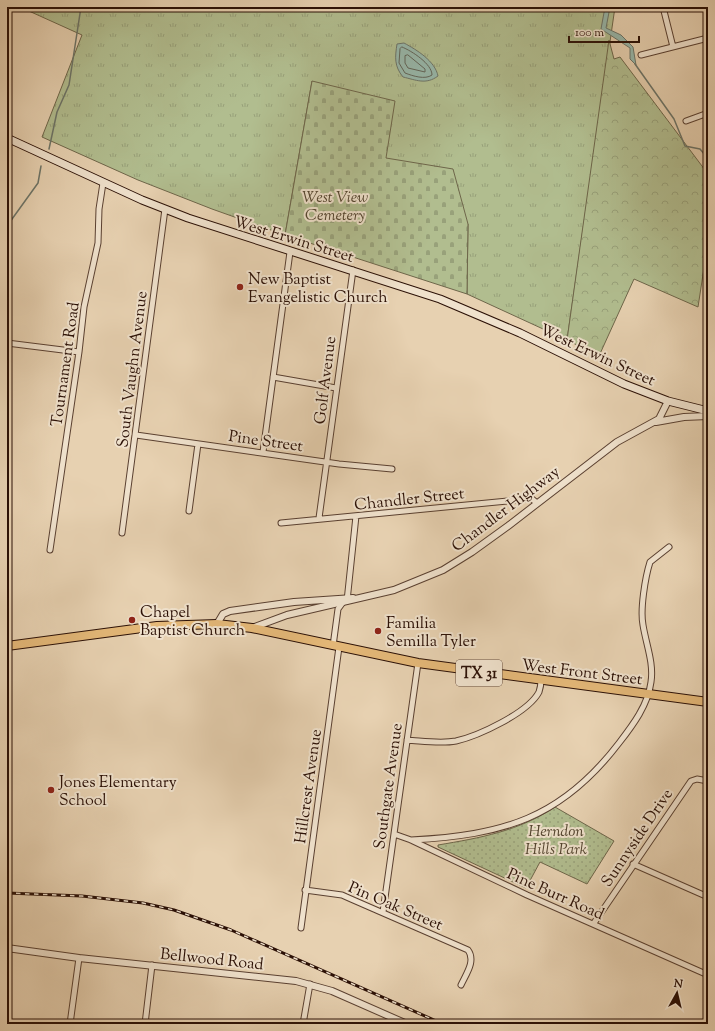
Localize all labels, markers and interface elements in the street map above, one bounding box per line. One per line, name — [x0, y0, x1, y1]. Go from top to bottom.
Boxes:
scale bar — [569, 18, 639, 44]
text: 100 m — [575, 24, 604, 42]
park label: West View Cemetery — [302, 187, 368, 228]
street label: West Erwin Street — [230, 211, 357, 270]
place label: New Baptist Evangelistic Church — [248, 269, 388, 310]
marker: New Baptist Evangelistic Church — [235, 282, 245, 292]
street label: South Vaughn Avenue — [112, 290, 155, 449]
street label: Tournament Road — [46, 301, 87, 428]
street label: West Erwin Street — [535, 319, 659, 393]
street label: Golf Avenue — [310, 335, 343, 426]
street label: Pine Street — [227, 426, 305, 459]
street label: Chandler Highway — [447, 462, 566, 558]
street label: Chandler Street — [353, 483, 466, 518]
place label: Chapel Baptist Church — [140, 602, 246, 643]
place label: Familia Semilla Tyler — [386, 613, 476, 654]
marker: Chapel Baptist Church — [127, 615, 137, 625]
marker: Familia Semilla Tyler — [373, 626, 383, 636]
street label: West Front Street — [520, 655, 644, 692]
road number: TX 31 — [456, 660, 502, 686]
street label: Southgate Avenue — [369, 722, 410, 851]
street label: Hillcrest Avenue — [290, 728, 329, 845]
place label: Jones Elementary School — [58, 772, 177, 813]
marker: Jones Elementary School — [46, 785, 56, 795]
street label: Sunnyside Drive — [597, 785, 680, 892]
park label: Herndon Hills Park — [525, 821, 587, 862]
street label: Pine Burr Road — [503, 864, 607, 927]
street label: Pin Oak Street — [344, 877, 446, 938]
street label: Bellwood Road — [159, 944, 264, 977]
north arrow — [657, 973, 697, 1013]
text: N — [672, 975, 684, 993]

